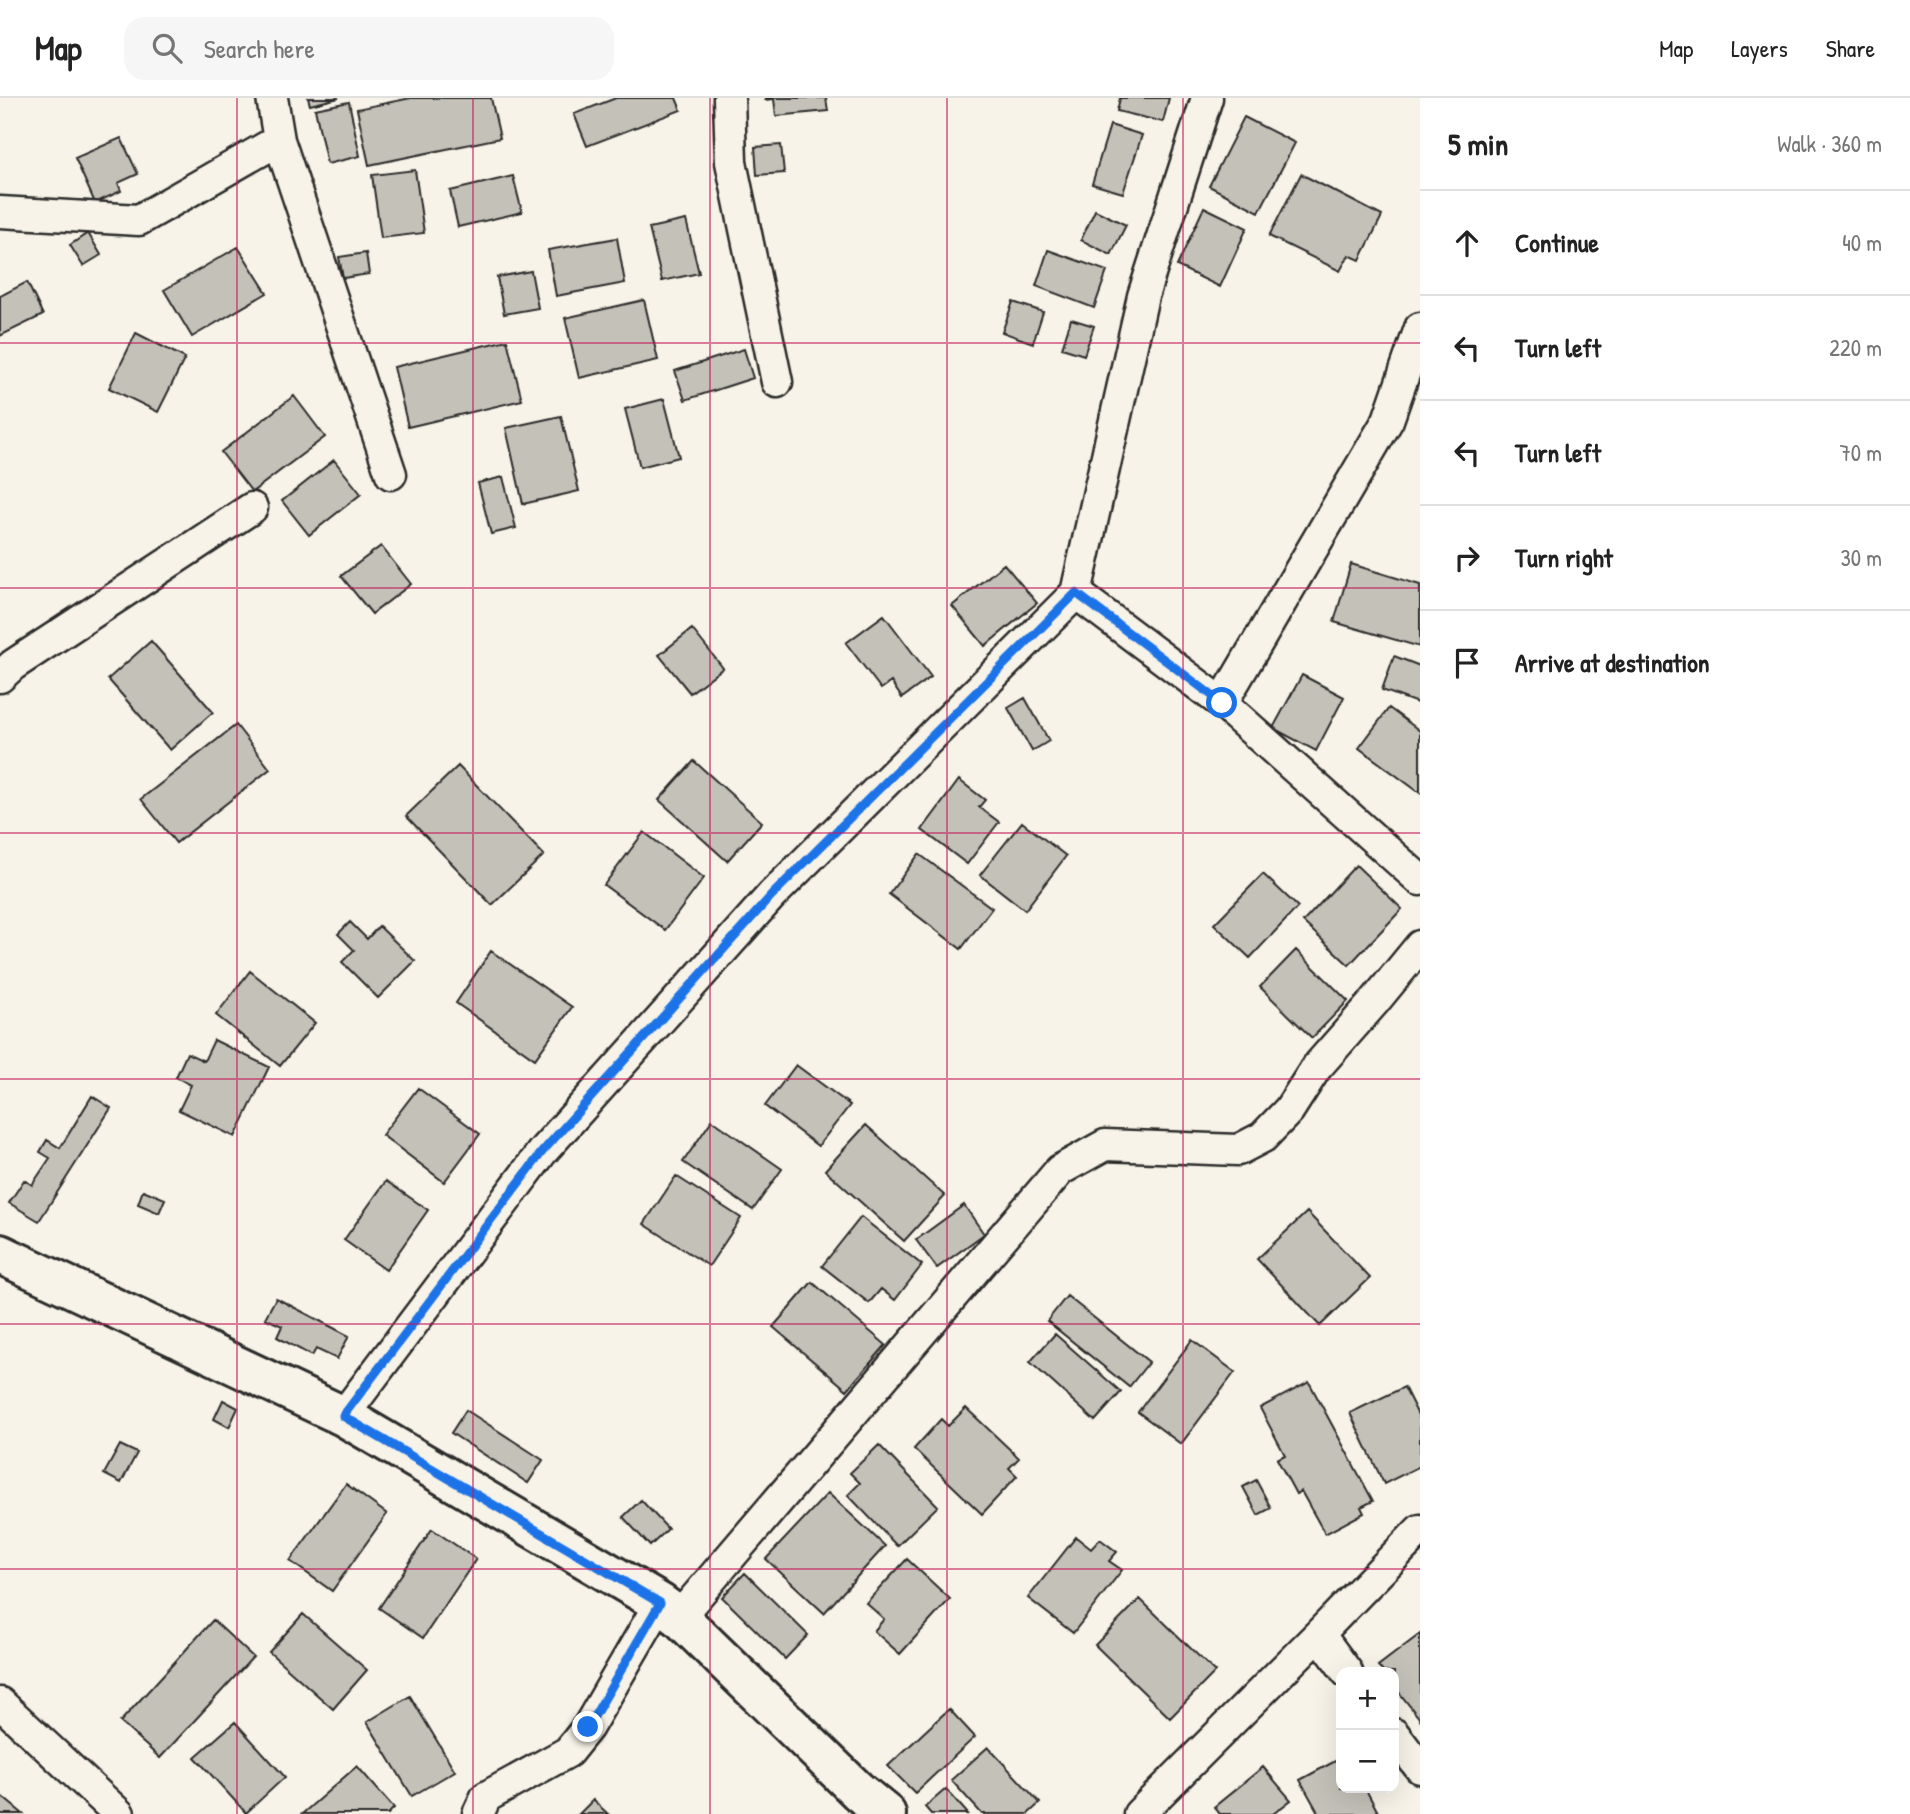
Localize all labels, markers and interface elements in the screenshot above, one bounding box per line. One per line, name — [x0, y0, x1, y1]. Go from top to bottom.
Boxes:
search box — [124, 17, 614, 80]
text: Map — [35, 26, 82, 70]
icon: search — [148, 29, 186, 67]
text: Search here — [204, 31, 315, 66]
text: Map — [1659, 32, 1693, 64]
text: Layers — [1731, 32, 1788, 64]
text: Share — [1826, 32, 1875, 64]
text: 5 min — [1448, 124, 1508, 164]
text: Walk · 360 m — [1777, 128, 1882, 159]
icon: ahead — [1448, 224, 1486, 262]
text: Continue — [1515, 225, 1599, 260]
text: 40 m — [1842, 227, 1882, 258]
icon: left — [1448, 329, 1486, 367]
text: Turn left — [1515, 330, 1601, 365]
text: 220 m — [1829, 332, 1882, 363]
icon: left — [1448, 434, 1486, 472]
text: Turn left — [1515, 435, 1601, 470]
text: 70 m — [1839, 437, 1882, 468]
icon: right — [1448, 539, 1486, 577]
text: Turn right — [1515, 540, 1613, 575]
text: 30 m — [1840, 542, 1882, 573]
icon: arrive — [1448, 644, 1486, 682]
text: Arrive at destination — [1515, 645, 1710, 680]
route start — [1206, 687, 1237, 718]
map controls — [1336, 1667, 1399, 1793]
button: + — [1336, 1667, 1399, 1730]
route end — [572, 1711, 603, 1742]
button: − — [1336, 1730, 1399, 1793]

